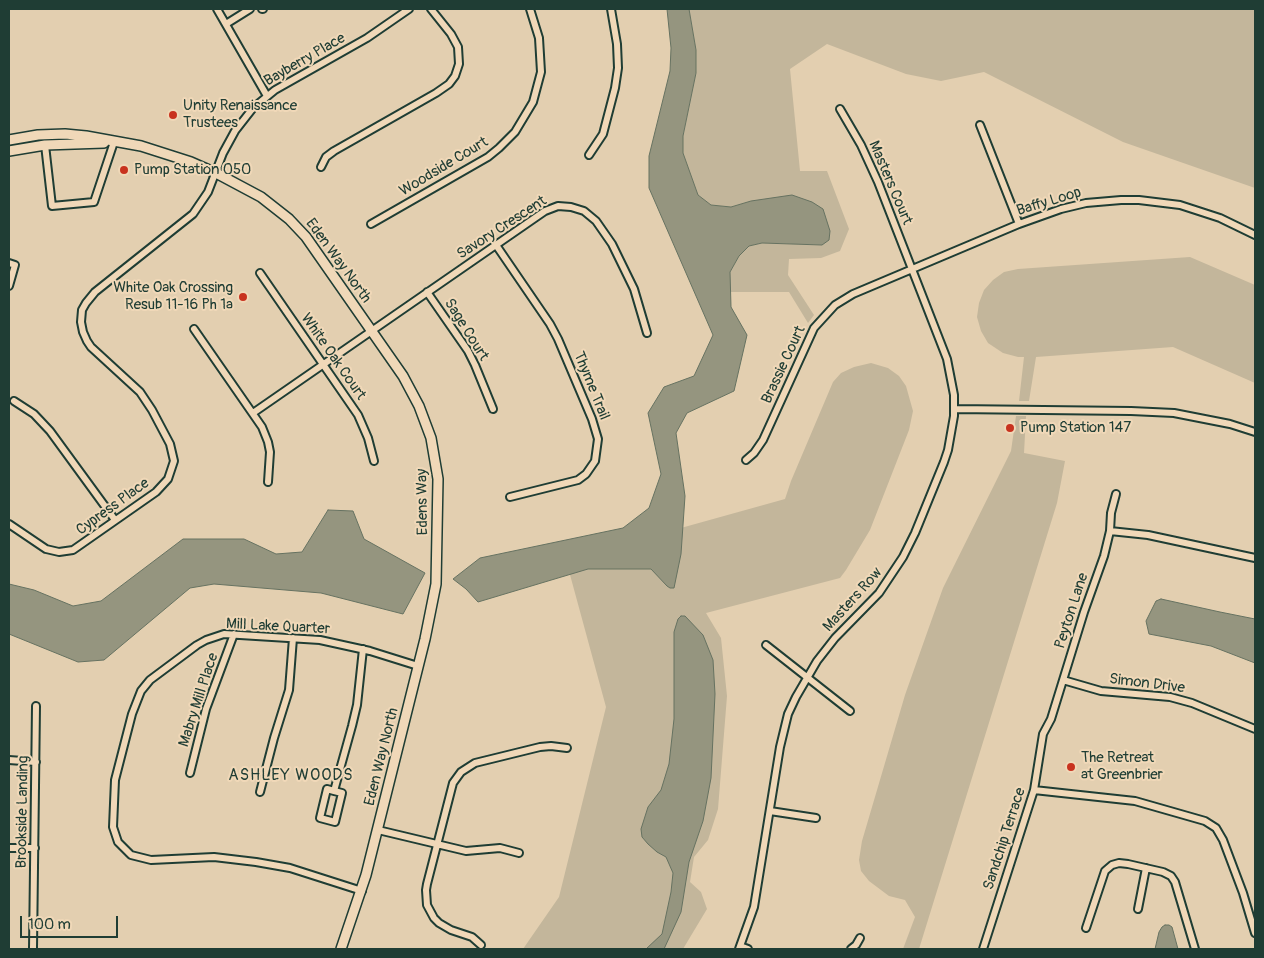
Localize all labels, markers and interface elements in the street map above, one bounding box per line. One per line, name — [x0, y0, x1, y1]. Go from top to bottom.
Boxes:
street label: Bayberry Place — [261, 29, 349, 91]
place label: Unity Renaissance Trustees — [183, 97, 297, 132]
marker: Unity Renaissance Trustees — [167, 109, 179, 121]
street label: Woodside Court — [396, 134, 492, 200]
street label: Masters Court — [864, 138, 916, 228]
place label: Pump Station 050 — [134, 161, 251, 179]
marker: Pump Station 050 — [118, 164, 130, 176]
street label: Baffy Loop — [1014, 184, 1084, 220]
street label: Savory Crescent — [454, 192, 550, 264]
street label: Eden Way North — [301, 215, 375, 307]
place label: White Oak Crossing Resub 11-16 Ph 1a — [113, 279, 233, 314]
marker: White Oak Crossing Resub 11-16 Ph 1a — [237, 291, 249, 303]
street label: Sage Court — [440, 295, 492, 365]
street label: White Oak Court — [296, 310, 370, 404]
street label: Brassie Court — [758, 323, 810, 407]
street label: Thyme Trail — [569, 349, 613, 423]
place label: Pump Station 147 — [1020, 419, 1131, 437]
marker: Pump Station 147 — [1004, 422, 1016, 434]
street label: Edens Way — [413, 468, 433, 536]
street label: Cypress Place — [73, 475, 153, 539]
street label: Masters Row — [820, 564, 886, 636]
street label: Peyton Lane — [1051, 571, 1093, 651]
street label: Mill Lake Quarter — [226, 615, 330, 639]
street label: Mabry Mill Place — [175, 651, 223, 749]
street label: Simon Drive — [1108, 670, 1186, 698]
street label: Eden Way North — [361, 706, 403, 808]
place label: The Retreat at Greenbrier — [1081, 749, 1163, 784]
street label: Brookside Landing — [13, 755, 33, 869]
marker: The Retreat at Greenbrier — [1065, 761, 1077, 773]
district label: ASHLEY WOODS — [227, 766, 355, 786]
street label: Sandchip Terrace — [980, 786, 1030, 892]
scale bar — [22, 906, 120, 938]
text: 100 m — [28, 915, 71, 934]

